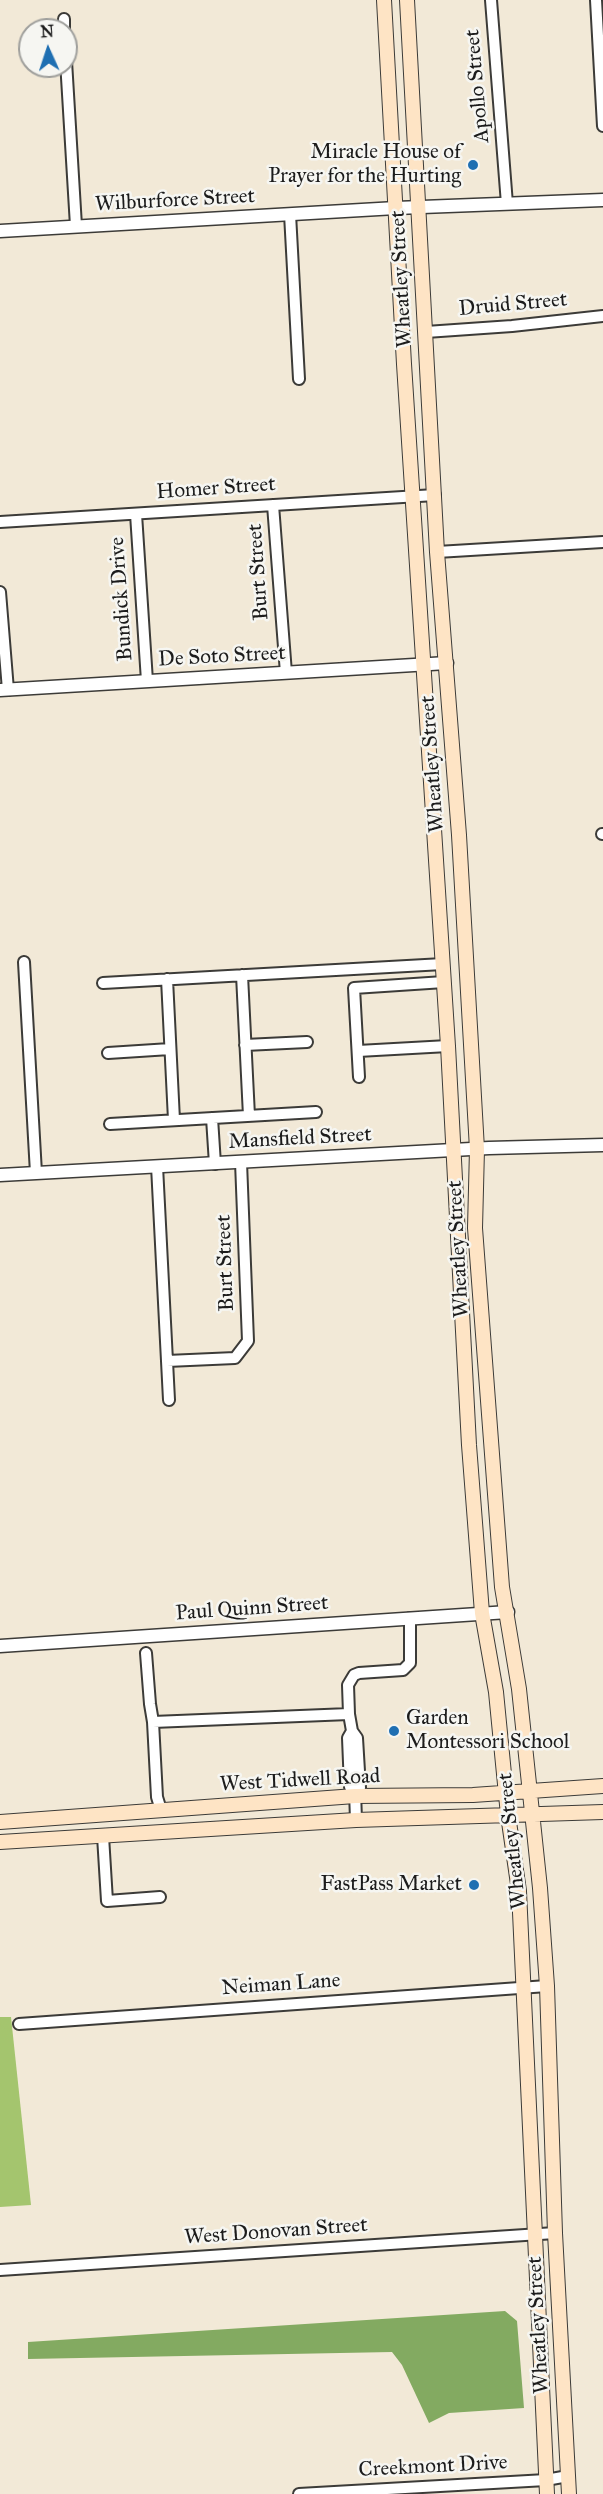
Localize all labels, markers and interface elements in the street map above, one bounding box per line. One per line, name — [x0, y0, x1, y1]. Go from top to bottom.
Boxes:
north arrow — [18, 18, 78, 78]
text: N — [40, 22, 54, 41]
street label: Apollo Street — [460, 28, 496, 144]
place label: Miracle House of Prayer for the Hurting — [268, 140, 461, 190]
marker: Miracle House of Prayer for the Hurting — [466, 158, 480, 172]
street label: Wilburforce Street — [94, 184, 256, 218]
street label: Wheatley Street — [386, 210, 418, 348]
street label: Druid Street — [458, 288, 568, 322]
street label: Homer Street — [156, 472, 276, 506]
street label: Burt Street — [243, 523, 275, 621]
street label: Bundick Drive — [105, 536, 139, 662]
street label: De Soto Street — [158, 641, 286, 673]
street label: Wheatley Street — [416, 695, 450, 833]
street label: Mansfield Street — [228, 1123, 372, 1155]
street label: Wheatley Street — [443, 1180, 475, 1318]
street label: Burt Street — [212, 1214, 240, 1312]
street label: Paul Quinn Street — [175, 1591, 329, 1627]
place label: Garden Montessori School — [406, 1706, 569, 1756]
marker: Garden Montessori School — [387, 1724, 401, 1738]
street label: West Tidwell Road — [219, 1764, 381, 1798]
street label: Wheatley Street — [493, 1771, 533, 1911]
place label: FastPass Market — [320, 1872, 462, 1898]
marker: FastPass Market — [467, 1878, 481, 1892]
street label: Neiman Lane — [221, 1968, 341, 2002]
street label: West Donovan Street — [184, 2213, 368, 2251]
street label: Wheatley Street — [523, 2256, 555, 2394]
street label: Creekmont Drive — [358, 2451, 508, 2483]

